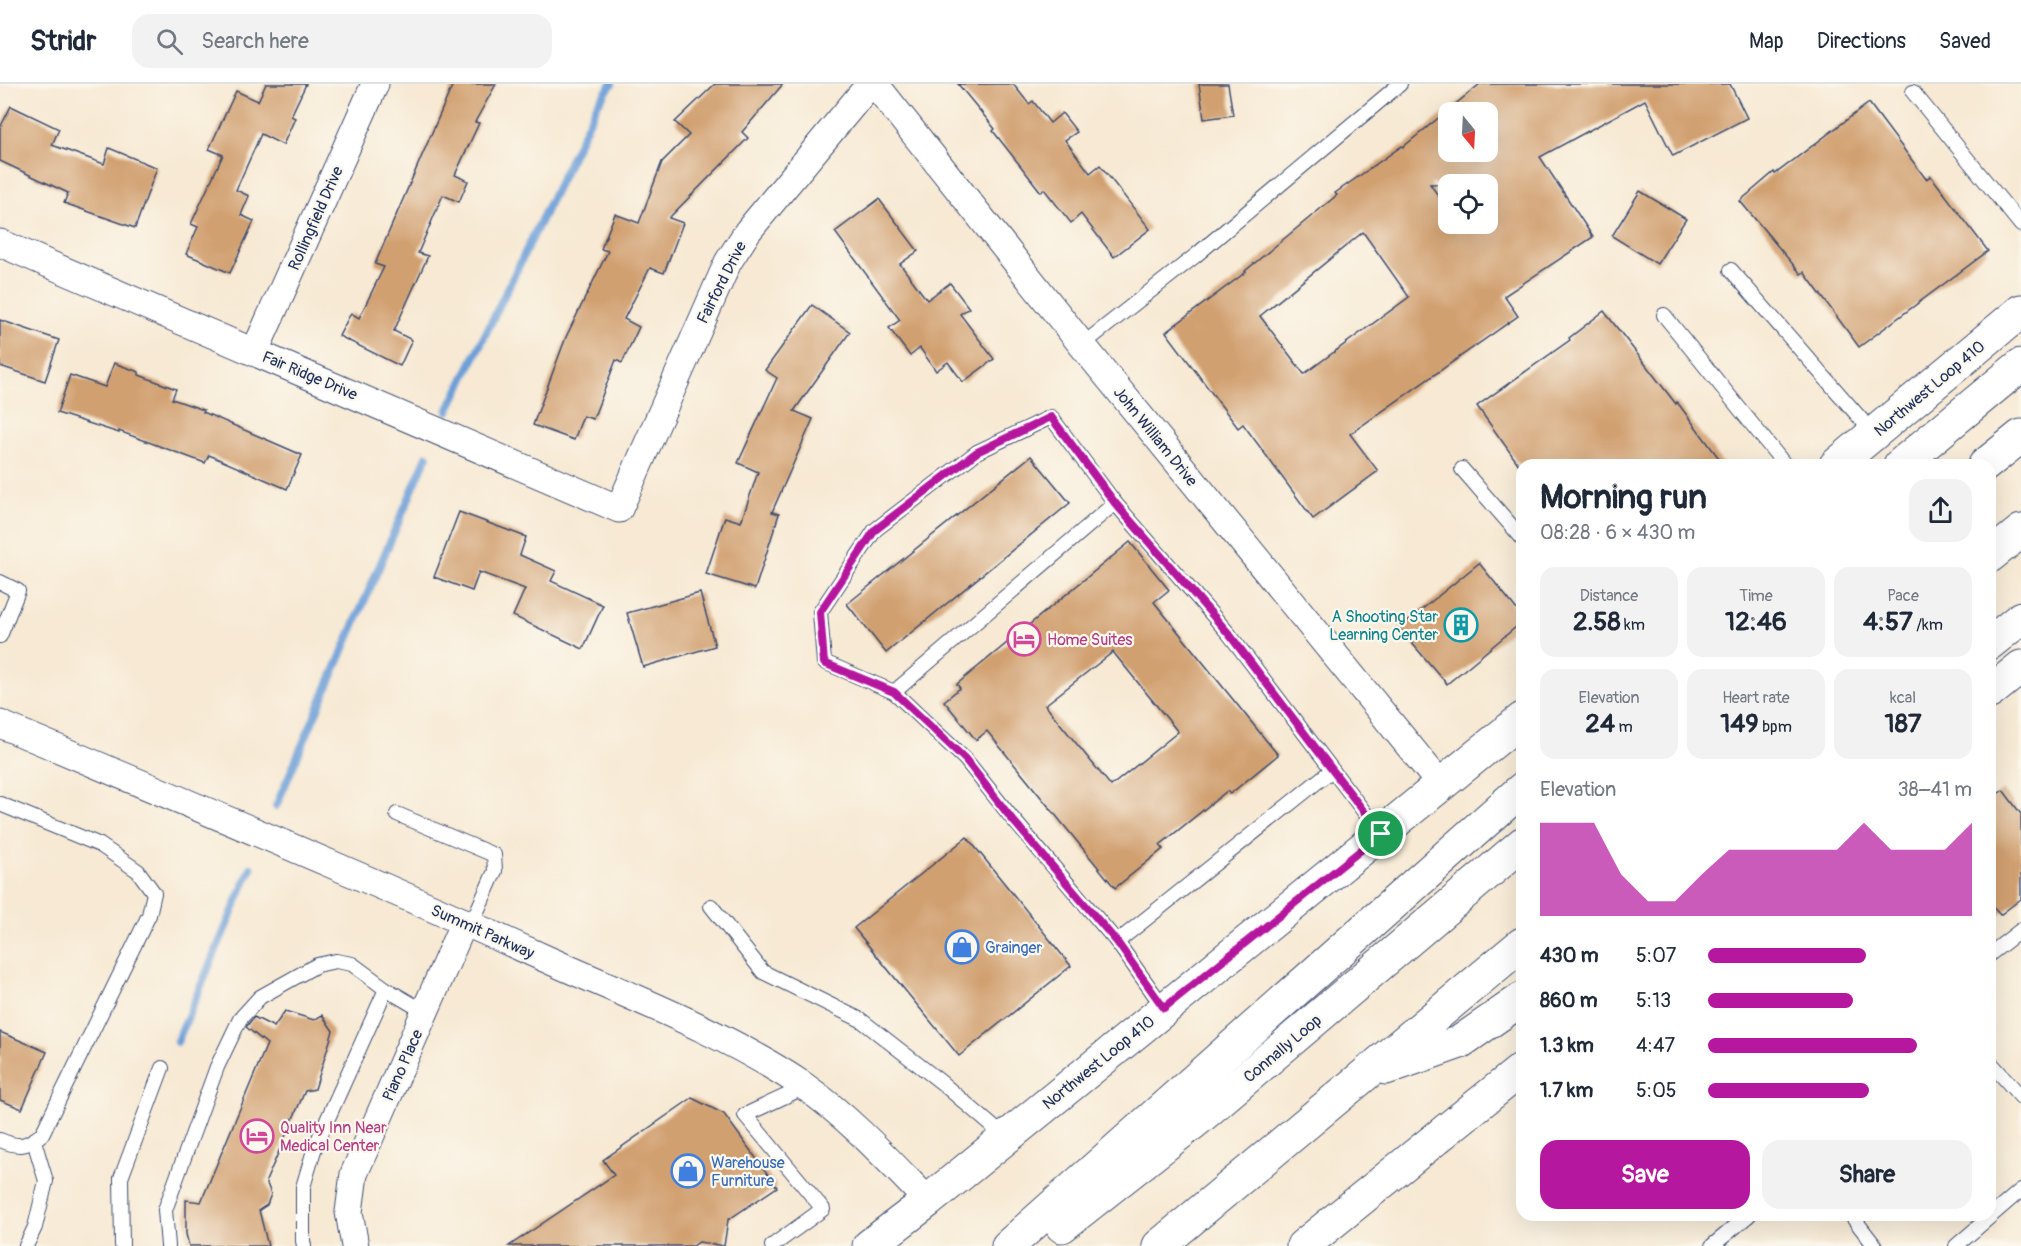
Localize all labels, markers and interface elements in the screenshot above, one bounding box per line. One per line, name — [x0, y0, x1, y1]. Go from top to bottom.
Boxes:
search box — [132, 14, 552, 68]
text: Stridr — [30, 24, 96, 59]
icon: search — [153, 25, 186, 58]
text: Search here — [201, 27, 309, 55]
text: Map — [1749, 28, 1784, 55]
text: Directions — [1817, 28, 1906, 55]
text: Saved — [1939, 28, 1991, 55]
north arrow — [1438, 102, 1498, 162]
map controls — [1438, 102, 1498, 234]
street label: Rollingfield Drive — [284, 163, 348, 274]
button: locate — [1438, 174, 1498, 234]
street label: Fairford Drive — [693, 238, 751, 327]
street label: Northwest Loop 410 — [1870, 336, 1989, 441]
street label: Fair Ridge Drive — [259, 347, 360, 405]
street label: John William Drive — [1109, 383, 1202, 491]
text: Morning run — [1540, 477, 1707, 518]
button: share — [1909, 479, 1972, 542]
text: 08:28 · 6 × 430 m — [1540, 520, 1695, 545]
text: Distance — [1580, 586, 1638, 606]
text: Time — [1739, 586, 1773, 606]
text: Pace — [1887, 586, 1919, 606]
text: 2.58 — [1573, 606, 1621, 638]
text: 12:46 — [1725, 606, 1787, 638]
text: 4:57 — [1863, 606, 1913, 638]
place label: A Shooting Star Learning Center — [1329, 607, 1438, 645]
building icon: A Shooting Star Learning Center — [1443, 607, 1479, 643]
text: km — [1621, 615, 1645, 635]
text: /km — [1913, 615, 1943, 635]
hotel icon: Home Suites — [1006, 621, 1042, 657]
place label: Home Suites — [1047, 630, 1133, 650]
text: Elevation — [1579, 688, 1639, 708]
text: Heart rate — [1722, 688, 1790, 708]
text: kcal — [1890, 688, 1916, 708]
text: 24 — [1585, 708, 1615, 740]
text: 149 — [1720, 708, 1759, 740]
text: 187 — [1884, 708, 1922, 740]
text: m — [1615, 717, 1633, 737]
text: bpm — [1759, 717, 1792, 737]
text: Elevation — [1540, 777, 1616, 802]
text: 38–41 m — [1897, 777, 1972, 802]
pin — [1355, 808, 1406, 859]
icon: arrive — [1364, 817, 1397, 850]
street label: Summit Parkway — [428, 900, 538, 964]
shop icon: Grainger — [944, 929, 980, 965]
place label: Grainger — [985, 938, 1042, 958]
text: 430 m — [1540, 943, 1599, 968]
text: 5:07 — [1636, 943, 1676, 968]
text: 860 m — [1540, 988, 1597, 1013]
text: 5:13 — [1636, 988, 1671, 1013]
street label: Connally Loop — [1240, 1010, 1326, 1087]
street label: Northwest Loop 410 — [1038, 1011, 1159, 1114]
street label: Piano Place — [378, 1026, 428, 1104]
text: 1.3 km — [1540, 1033, 1594, 1058]
text: 4:47 — [1636, 1033, 1675, 1058]
text: 1.7 km — [1540, 1078, 1593, 1103]
text: 5:05 — [1636, 1078, 1677, 1103]
hotel icon: Quality Inn Near Medical Center — [239, 1118, 275, 1154]
place label: Quality Inn Near Medical Center — [280, 1118, 387, 1156]
button: Save — [1540, 1140, 1750, 1209]
button: Share — [1762, 1140, 1972, 1209]
shop icon: Warehouse Furniture — [670, 1153, 706, 1189]
place label: Warehouse Furniture — [711, 1153, 785, 1191]

